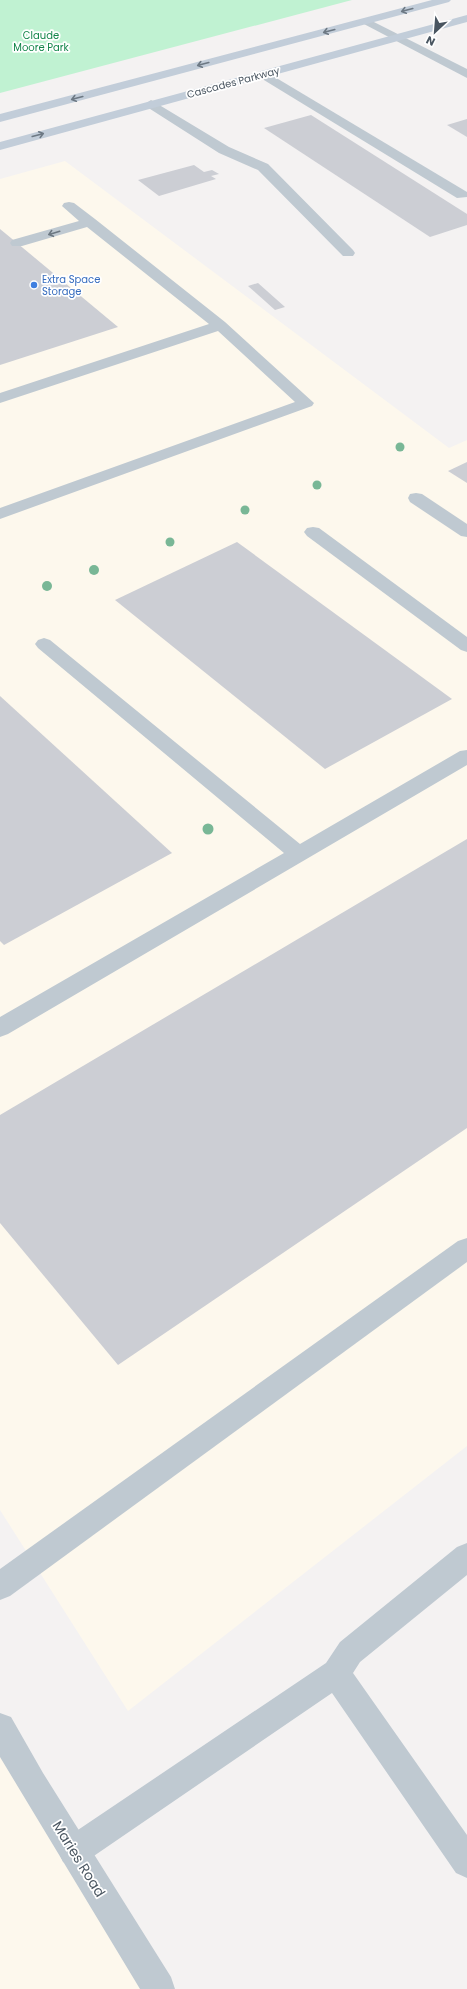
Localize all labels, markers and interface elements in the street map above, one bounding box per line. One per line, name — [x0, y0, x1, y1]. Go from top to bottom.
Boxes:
one-way arrow — [401, 7, 414, 14]
north arrow — [415, 12, 455, 52]
park label: Claude Moore Park — [13, 28, 70, 55]
one-way arrow — [322, 28, 335, 35]
text: N — [423, 32, 438, 50]
one-way arrow — [197, 61, 210, 68]
street label: Cascades Parkway — [185, 63, 281, 102]
one-way arrow — [71, 94, 84, 102]
one-way arrow — [31, 131, 44, 138]
one-way arrow — [47, 230, 60, 237]
place label: Extra Space Storage — [42, 272, 100, 299]
marker: Extra Space Storage — [29, 280, 39, 290]
street label: Maries Road — [48, 1817, 110, 1901]

